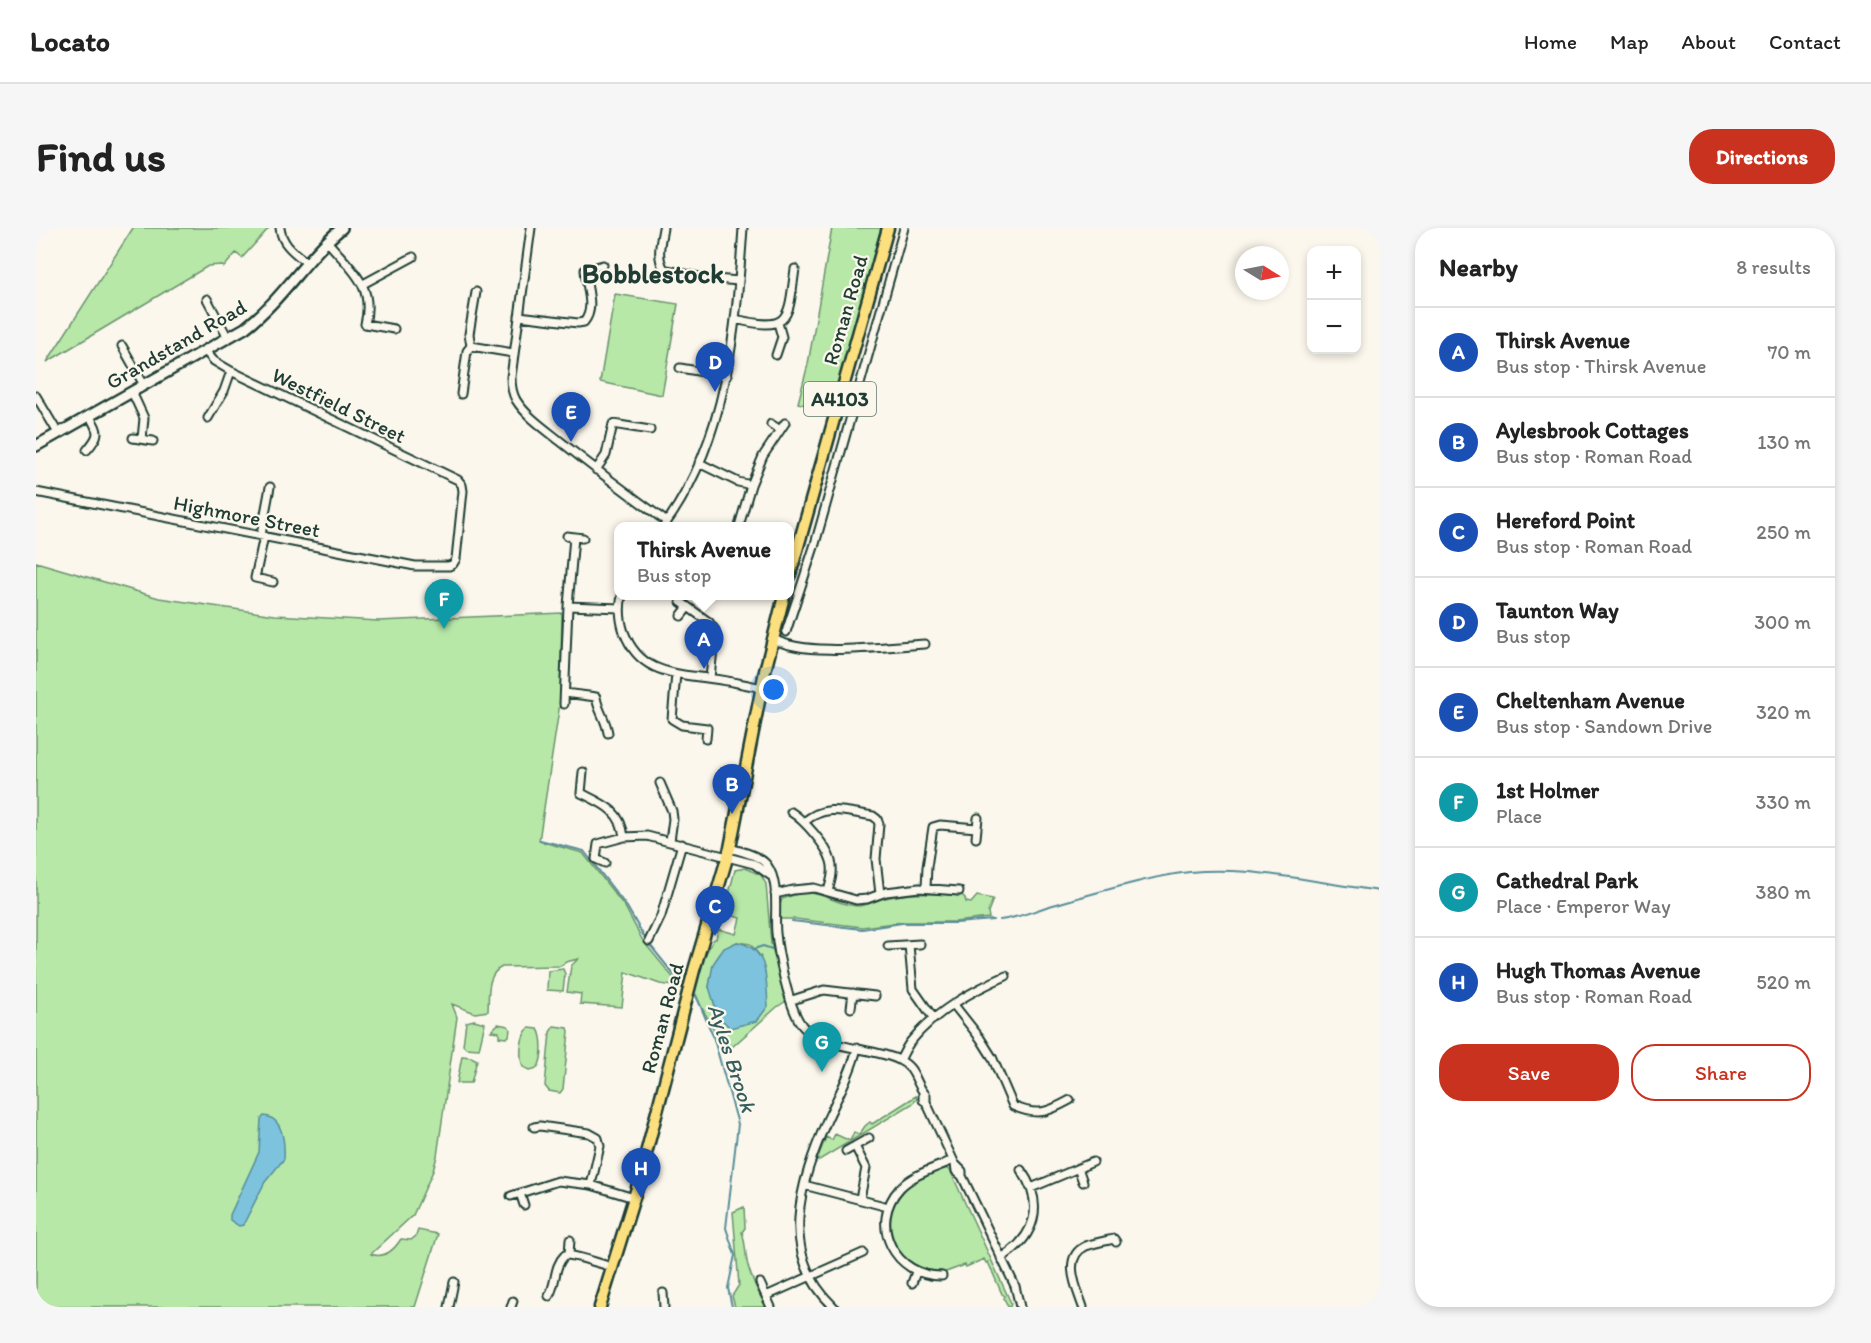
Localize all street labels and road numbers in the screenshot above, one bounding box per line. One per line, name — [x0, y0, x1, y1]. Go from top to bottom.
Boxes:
street label: Roman Road — [817, 252, 873, 368]
street label: Grandstand Road — [101, 294, 251, 394]
street label: Westfield Street — [268, 362, 410, 448]
road number: A4103 — [804, 382, 876, 416]
street label: Highmore Street — [172, 490, 323, 542]
street label: Roman Road — [635, 960, 689, 1076]

